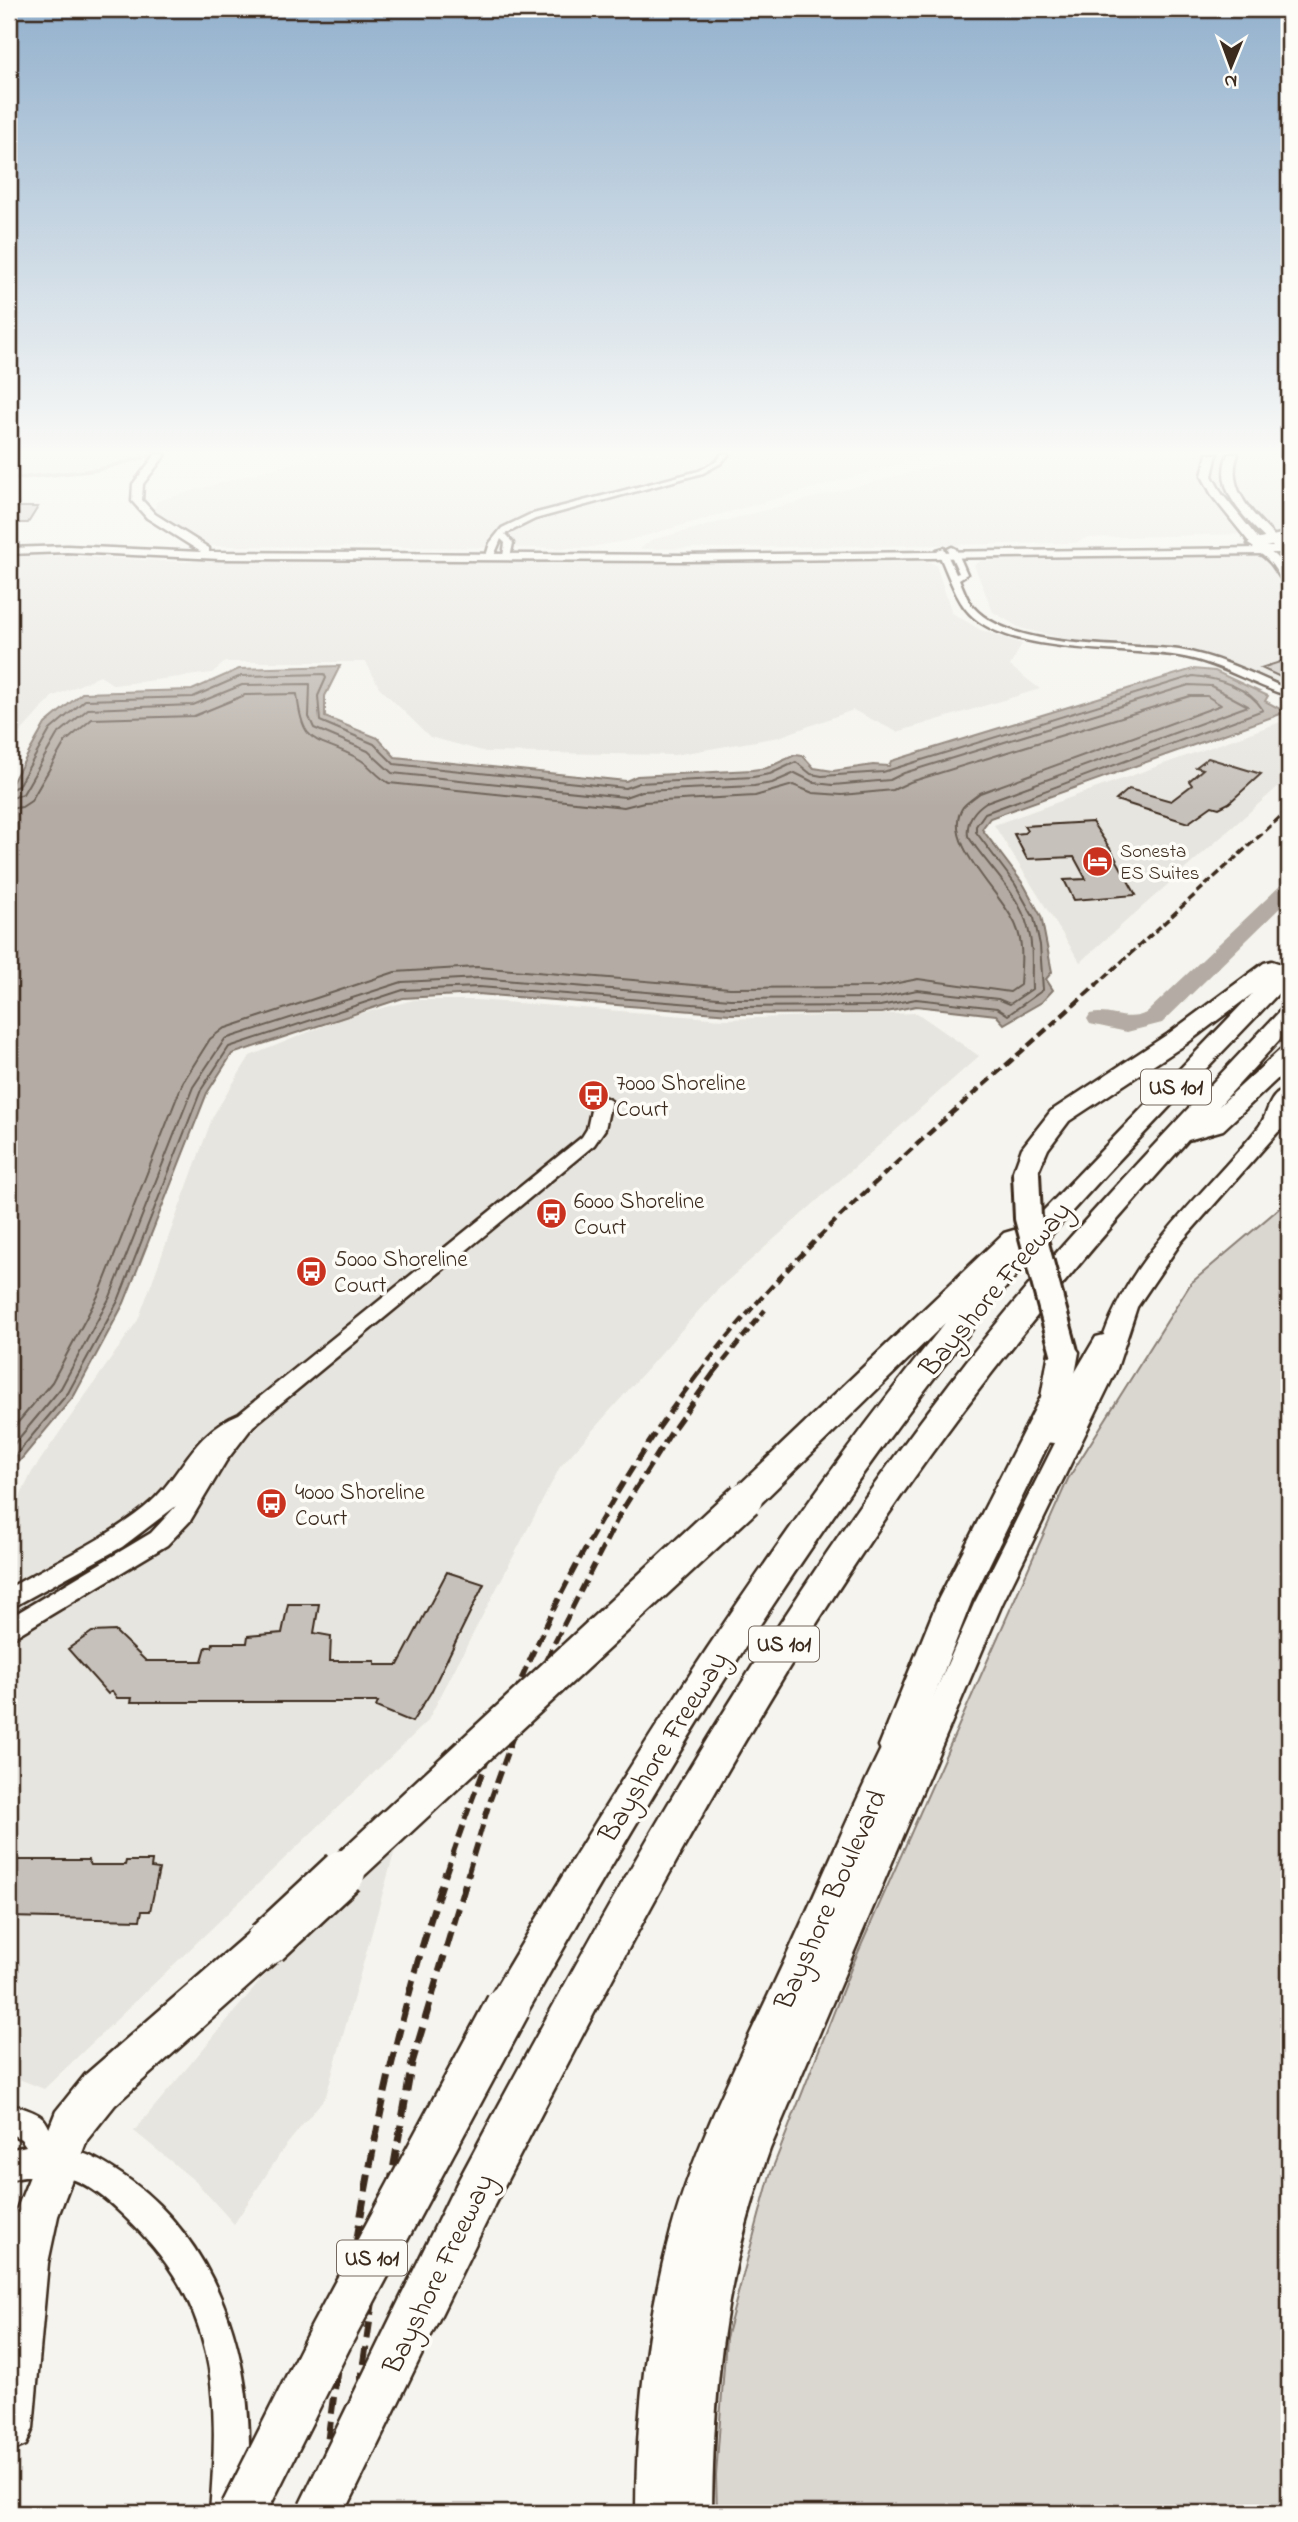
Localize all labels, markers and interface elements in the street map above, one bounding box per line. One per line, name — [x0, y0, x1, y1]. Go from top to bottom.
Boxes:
north arrow — [1196, 32, 1266, 102]
text: N — [1224, 67, 1237, 94]
place label: Sonesta ES Suites — [1120, 839, 1199, 888]
hotel icon: Sonesta ES Suites — [1080, 844, 1114, 878]
place label: 7000 Shoreline Court — [616, 1068, 746, 1127]
road number: US 101 — [1141, 1070, 1211, 1104]
bus stop icon: 7000 Shoreline Court — [576, 1078, 610, 1112]
place label: 6000 Shoreline Court — [574, 1186, 705, 1245]
street label: Bayshore Freeway — [910, 1193, 1083, 1388]
bus stop icon: 6000 Shoreline Court — [534, 1196, 568, 1230]
place label: 5000 Shoreline Court — [334, 1244, 468, 1303]
bus stop icon: 5000 Shoreline Court — [294, 1254, 328, 1288]
place label: 4000 Shoreline Court — [295, 1477, 425, 1536]
bus stop icon: 4000 Shoreline Court — [255, 1487, 289, 1521]
road number: US 101 — [749, 1626, 819, 1662]
street label: Bayshore Freeway — [589, 1644, 740, 1852]
street label: Bayshore Boulevard — [765, 1784, 899, 2018]
street label: Bayshore Freeway — [373, 2167, 506, 2383]
road number: US 101 — [337, 2240, 407, 2276]

